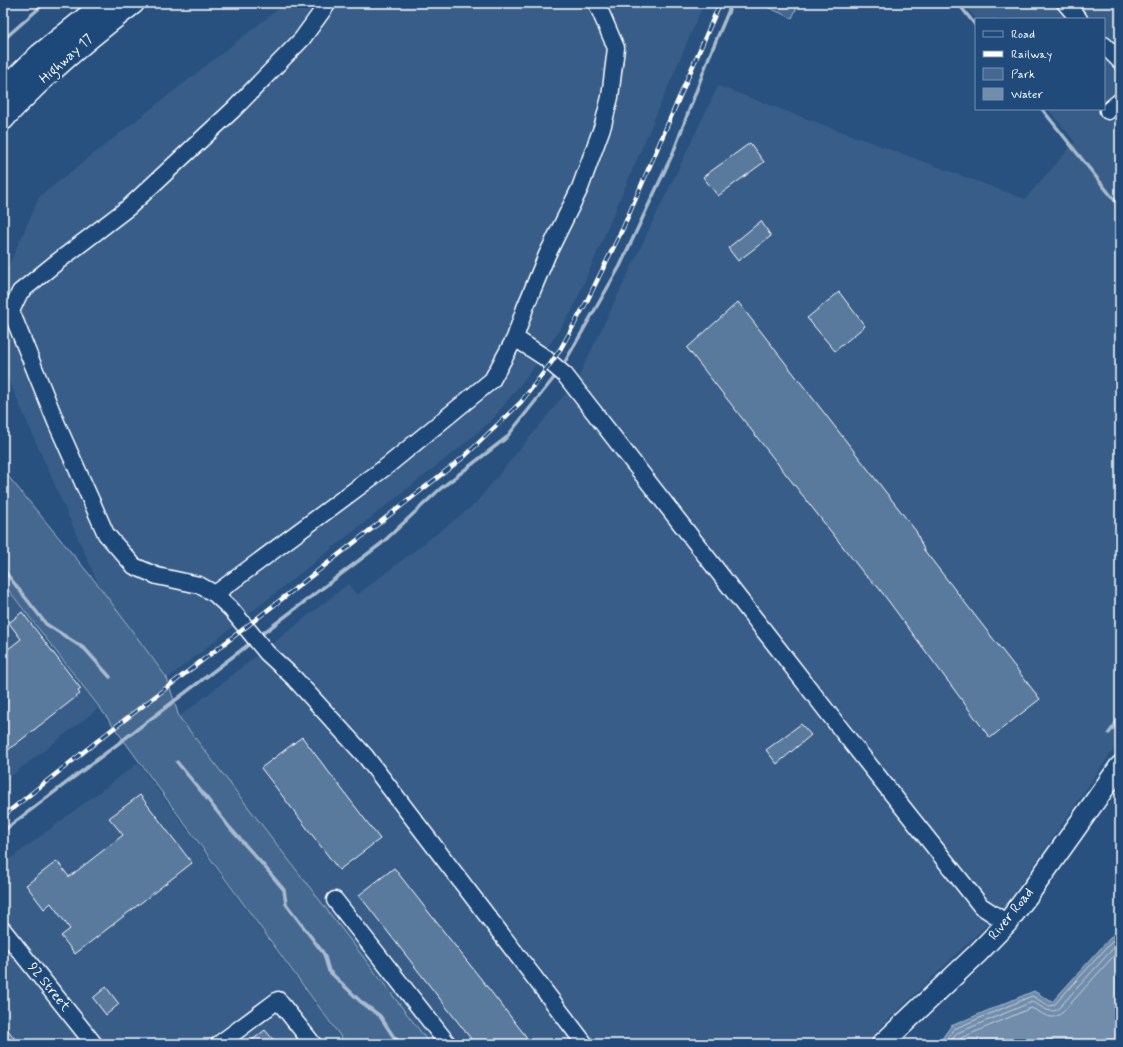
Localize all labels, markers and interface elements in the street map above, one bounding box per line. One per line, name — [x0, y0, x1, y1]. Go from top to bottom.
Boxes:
legend — [975, 18, 1105, 110]
text: Road — [1011, 27, 1035, 43]
street label: Highway 17 — [35, 30, 98, 89]
text: Railway — [1011, 47, 1053, 63]
text: Park — [1011, 67, 1035, 83]
text: Water — [1011, 87, 1043, 103]
street label: River Road — [984, 884, 1038, 944]
street label: 92 Street — [24, 959, 75, 1016]

